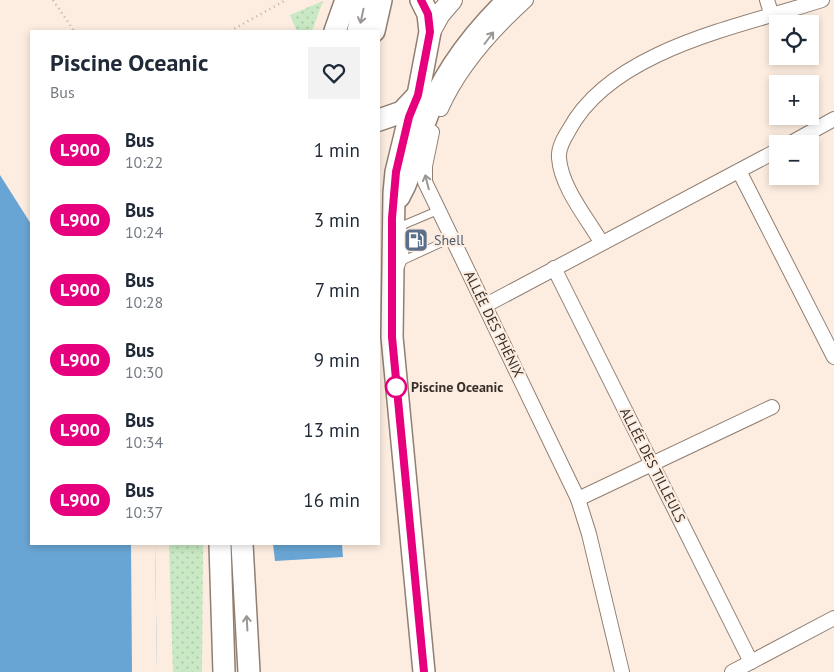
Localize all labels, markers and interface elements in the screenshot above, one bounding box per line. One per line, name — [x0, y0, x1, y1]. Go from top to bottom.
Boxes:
one-way arrow — [357, 7, 366, 23]
map controls — [769, 15, 819, 185]
button: locate — [769, 15, 819, 65]
one-way arrow — [484, 32, 495, 45]
text: Piscine Oceanic — [50, 47, 208, 78]
button: heart — [308, 47, 360, 99]
button: + — [769, 75, 819, 125]
text: Bus — [50, 82, 75, 102]
text: Bus — [125, 128, 154, 152]
button: − — [769, 135, 819, 185]
text: L900 — [60, 138, 100, 161]
text: 1 min — [314, 138, 360, 162]
text: 10:22 — [125, 152, 163, 172]
one-way arrow — [422, 174, 431, 190]
text: Bus — [125, 198, 154, 222]
text: L900 — [60, 208, 100, 231]
text: 3 min — [314, 208, 360, 232]
text: 10:24 — [125, 222, 163, 242]
fuel station icon: Shell — [403, 227, 429, 253]
place label: Shell — [434, 231, 464, 249]
text: Bus — [125, 268, 154, 292]
street label: ALLÉE DES PHÉNIX — [460, 268, 528, 380]
text: L900 — [60, 278, 100, 301]
text: 7 min — [315, 278, 360, 302]
text: 10:28 — [125, 292, 163, 312]
text: Bus — [125, 338, 154, 362]
text: L900 — [60, 348, 100, 371]
text: 9 min — [314, 348, 360, 372]
text: 10:30 — [125, 362, 163, 382]
marker: Piscine Oceanic — [385, 376, 407, 398]
place label: Piscine Oceanic — [411, 378, 503, 396]
street label: ALLÉE DES TILLEULS — [616, 405, 690, 525]
text: Bus — [125, 408, 154, 432]
text: L900 — [60, 418, 100, 441]
text: 13 min — [303, 418, 360, 442]
text: 10:34 — [125, 432, 163, 452]
text: Bus — [125, 478, 154, 502]
text: L900 — [60, 488, 100, 511]
text: 16 min — [303, 488, 360, 512]
text: 10:37 — [125, 502, 163, 522]
one-way arrow — [242, 616, 251, 632]

